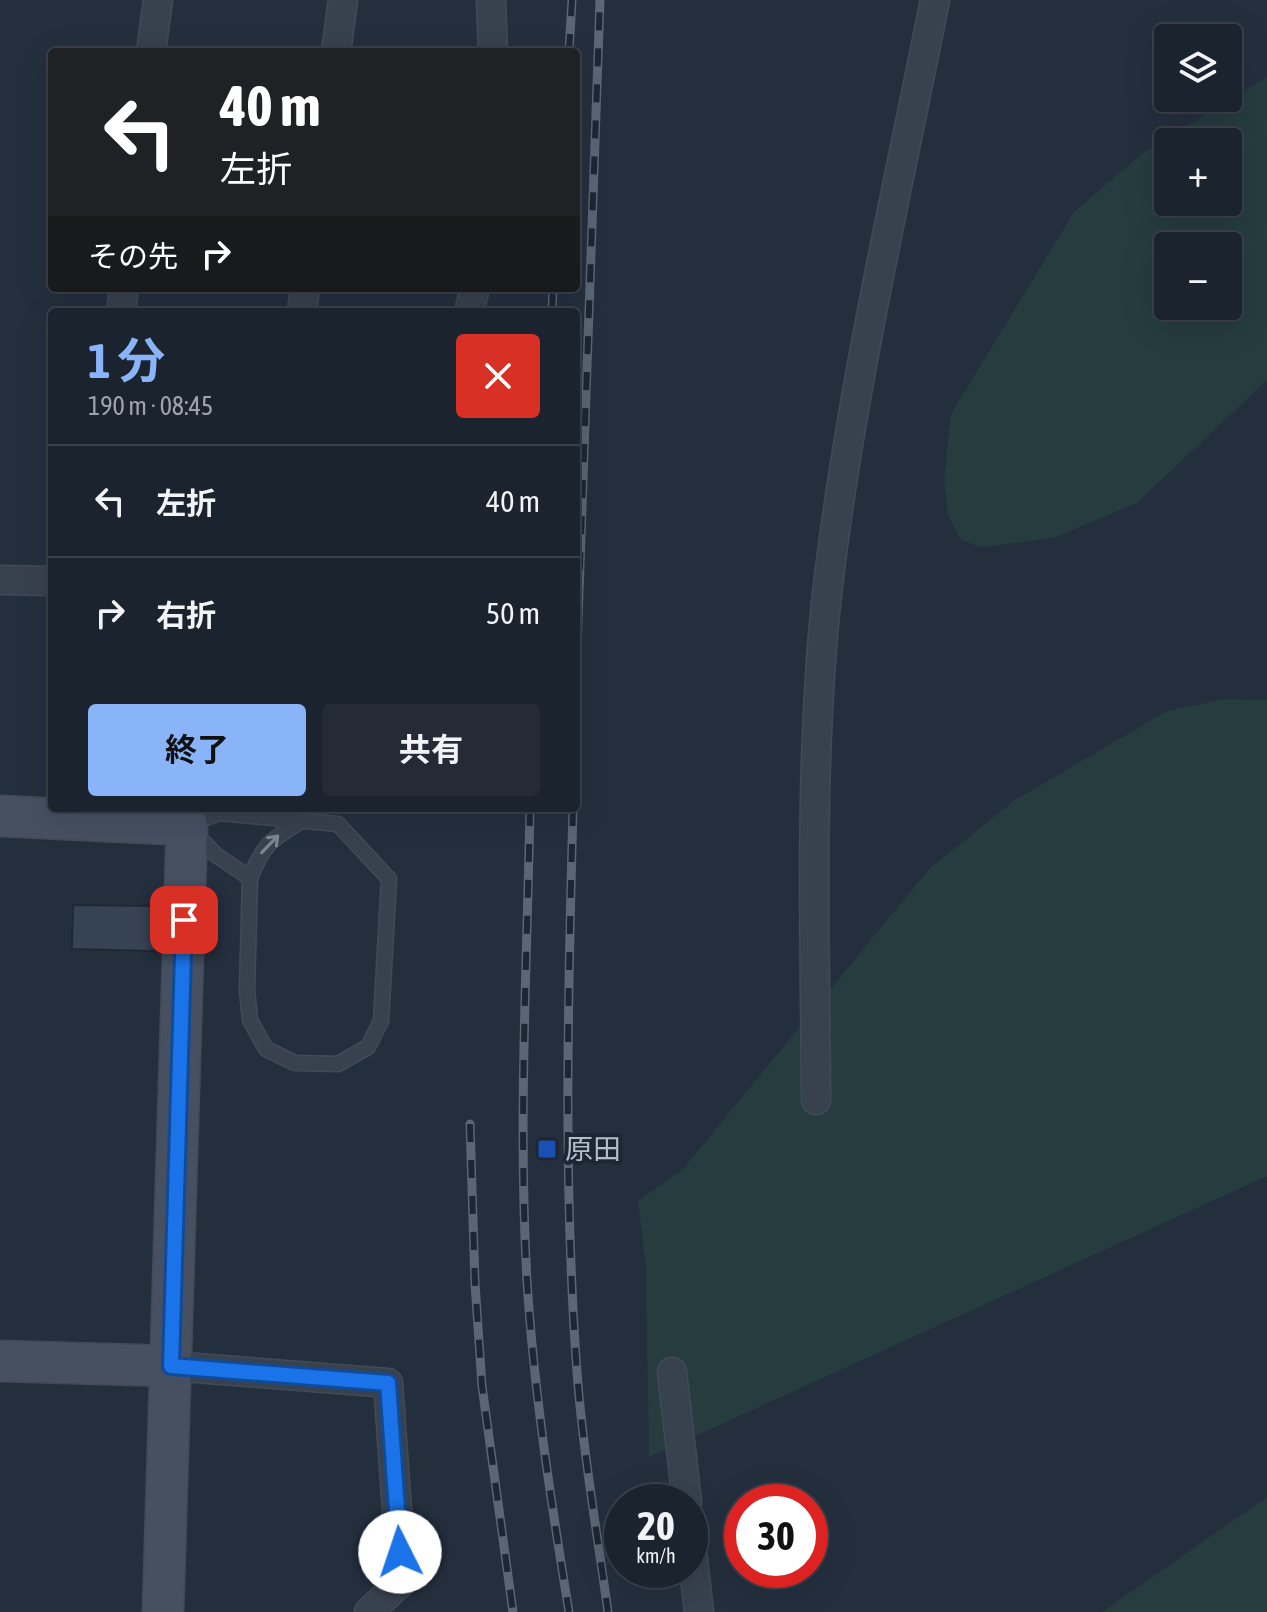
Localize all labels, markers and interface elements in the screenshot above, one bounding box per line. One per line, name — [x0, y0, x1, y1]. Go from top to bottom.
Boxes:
map controls — [1154, 24, 1242, 320]
button: layers — [1154, 24, 1242, 112]
text: 40 m — [220, 74, 321, 138]
icon: left — [88, 80, 192, 184]
button: + — [1154, 128, 1242, 216]
text: 左折 — [220, 148, 292, 190]
icon: right — [194, 232, 238, 276]
button: − — [1154, 232, 1242, 320]
text: その先 — [88, 239, 178, 273]
text: 1 分 — [88, 333, 165, 388]
button: close — [456, 334, 540, 418]
text: 190 m · 08:45 — [88, 391, 213, 421]
icon: left — [88, 479, 132, 523]
text: 40 m — [486, 484, 540, 518]
text: 左折 — [156, 486, 216, 520]
icon: right — [88, 591, 132, 635]
text: 50 m — [486, 596, 540, 630]
text: 右折 — [156, 598, 216, 632]
button: 終了 — [88, 704, 306, 796]
button: 共有 — [322, 704, 540, 796]
one-way arrow — [261, 834, 280, 854]
pin — [150, 886, 218, 954]
icon: arrive — [162, 898, 206, 942]
place label: 原田 — [565, 1133, 621, 1165]
marker: 原田 — [536, 1138, 558, 1160]
speed limit sign: 30 — [724, 1484, 828, 1588]
text: 20 — [637, 1503, 675, 1548]
position arrow — [358, 1510, 442, 1594]
text: km/h — [636, 1544, 676, 1567]

